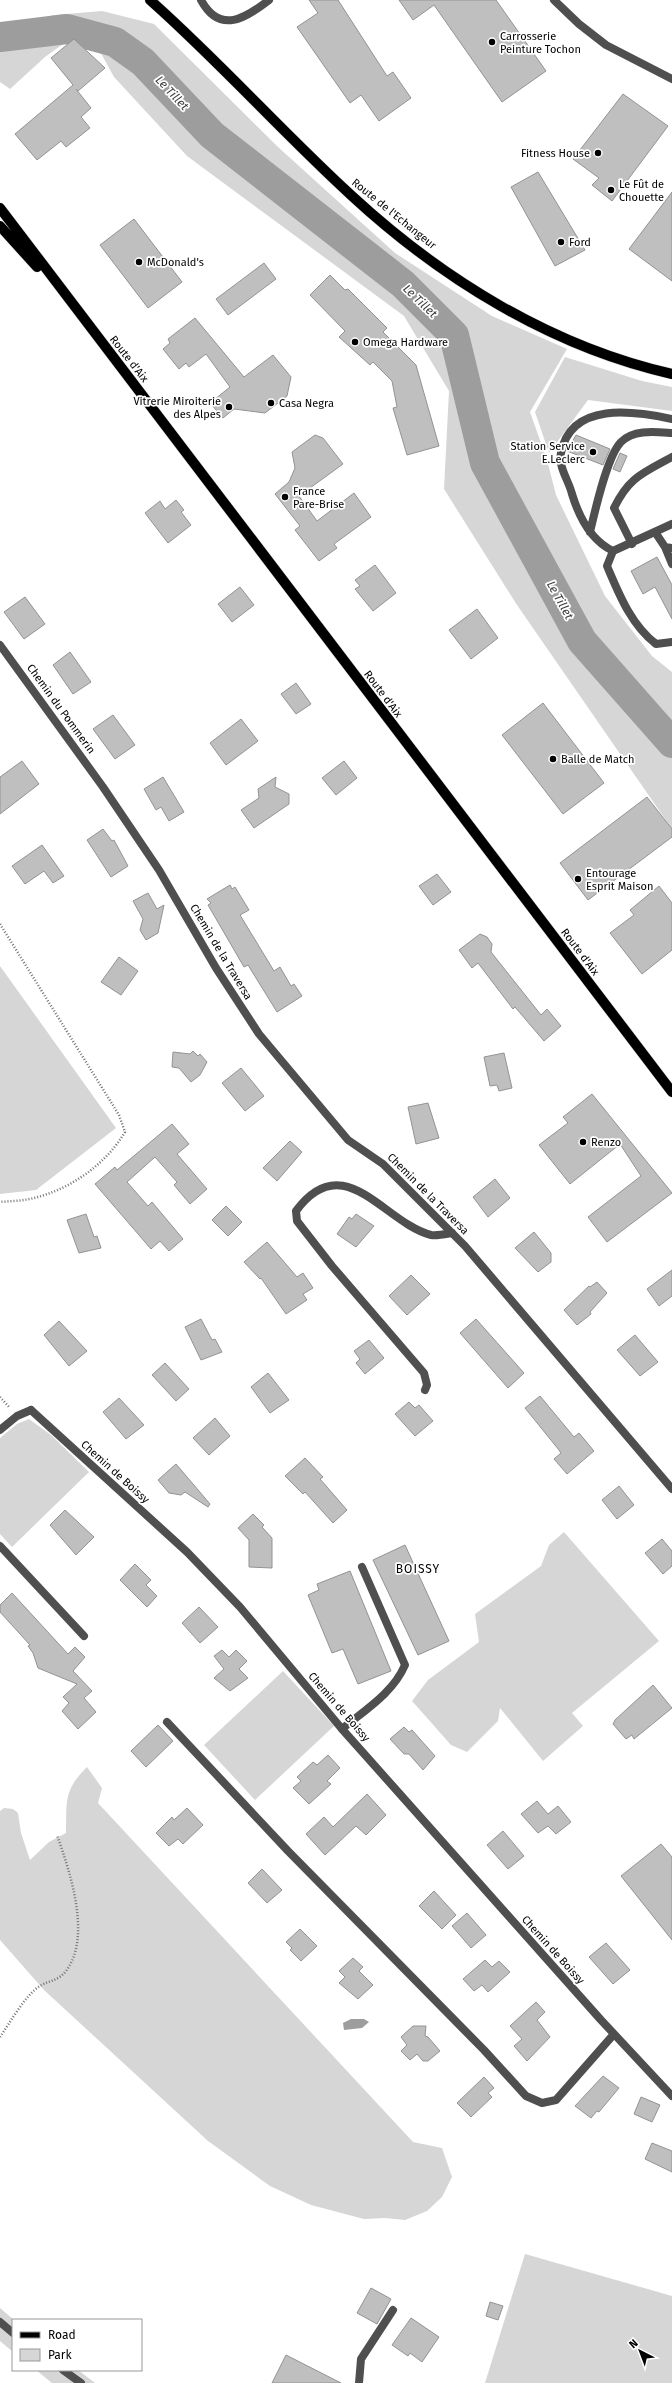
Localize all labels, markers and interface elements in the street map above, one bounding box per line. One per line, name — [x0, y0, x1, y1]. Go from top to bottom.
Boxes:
place label: Carrosserie Peinture Tochon — [500, 30, 581, 56]
marker: Carrosserie Peinture Tochon — [487, 37, 497, 47]
water label: Le Tillet — [153, 73, 192, 114]
place label: Fitness House — [521, 147, 590, 160]
marker: Fitness House — [593, 148, 603, 158]
street label: Route de l'Echangeur — [349, 176, 439, 253]
place label: Le Fût de Chouette — [619, 178, 664, 204]
marker: Le Fût de Chouette — [606, 185, 616, 195]
place label: Ford — [569, 236, 591, 249]
marker: Ford — [556, 237, 566, 247]
place label: McDonald's — [147, 256, 204, 269]
marker: McDonald's — [134, 257, 144, 267]
water label: Le Tillet — [400, 281, 440, 321]
street label: Route d'Aix — [107, 333, 152, 385]
place label: Omega Hardware — [363, 336, 448, 349]
marker: Omega Hardware — [350, 337, 360, 347]
place label: Vitrerie Miroiterie des Alpes — [133, 395, 221, 421]
place label: Casa Negra — [279, 397, 334, 410]
marker: Casa Negra — [266, 398, 276, 408]
marker: Vitrerie Miroiterie des Alpes — [224, 402, 234, 412]
place label: Station Service E.Leclerc — [510, 440, 585, 466]
marker: Station Service E.Leclerc — [588, 447, 598, 457]
place label: France Pare-Brise — [293, 485, 344, 511]
marker: France Pare-Brise — [280, 492, 290, 502]
water label: Le Tillet — [544, 578, 577, 622]
street label: Chemin du Pommerin — [24, 662, 98, 756]
street label: Route d'Aix — [361, 668, 405, 721]
place label: Balle de Match — [561, 753, 634, 766]
marker: Balle de Match — [548, 754, 558, 764]
place label: Entourage Esprit Maison — [586, 867, 653, 893]
marker: Entourage Esprit Maison — [573, 874, 583, 884]
street label: Chemin de la Traversa — [187, 902, 255, 1002]
street label: Route d'Aix — [558, 926, 602, 979]
place label: Renzo — [591, 1136, 621, 1149]
marker: Renzo — [578, 1137, 588, 1147]
street label: Chemin de la Traversa — [385, 1151, 471, 1237]
street label: Chemin de Boissy — [78, 1438, 152, 1506]
district label: BOISSY — [396, 1562, 440, 1576]
street label: Chemin de Boissy — [305, 1670, 373, 1745]
street label: Chemin de Boissy — [519, 1913, 587, 1987]
legend — [12, 2319, 142, 2371]
text: Road — [48, 2328, 76, 2342]
north arrow — [620, 2331, 660, 2371]
text: N — [627, 2337, 641, 2351]
text: Park — [48, 2348, 72, 2362]

